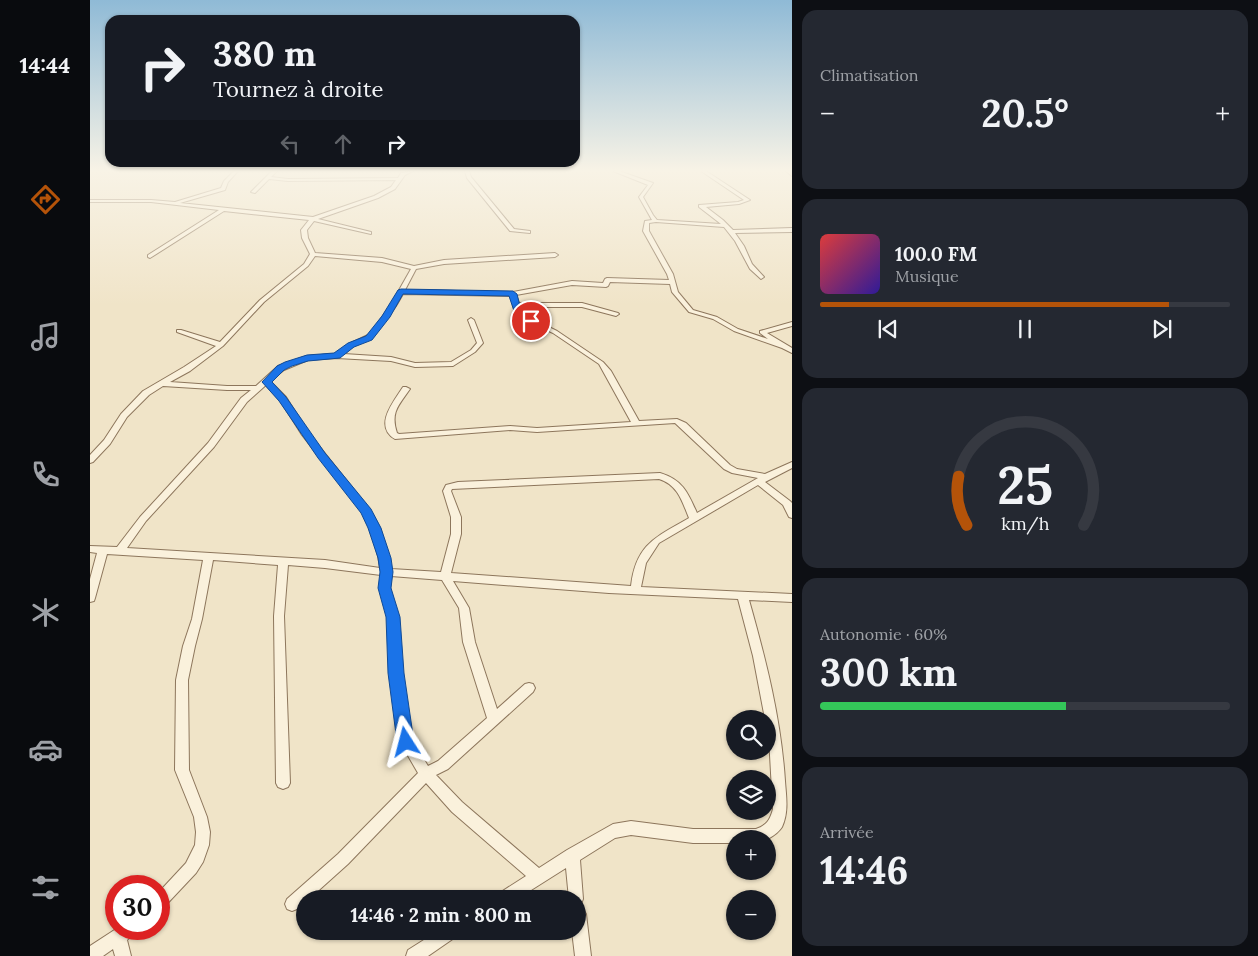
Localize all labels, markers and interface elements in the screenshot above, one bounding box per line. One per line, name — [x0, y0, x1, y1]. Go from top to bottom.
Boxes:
text: 380 m — [213, 31, 316, 76]
icon: right — [130, 35, 195, 100]
text: 14:44 — [20, 51, 70, 79]
text: Climatisation — [820, 65, 918, 85]
text: Tournez à droite — [213, 75, 383, 103]
text: 20.5° — [981, 89, 1069, 137]
text: − — [820, 96, 835, 132]
text: + — [1215, 96, 1230, 132]
icon: left — [276, 130, 304, 158]
icon: ahead — [329, 130, 357, 158]
icon: right — [382, 130, 410, 158]
icon: directions — [28, 182, 63, 217]
text: 100.0 FM — [895, 242, 977, 266]
text: Musique — [895, 266, 959, 286]
pin — [510, 300, 552, 342]
icon: arrive — [517, 307, 545, 335]
icon: previous — [874, 315, 902, 343]
icon: pause — [1011, 315, 1039, 343]
icon: next — [1148, 315, 1176, 343]
icon: music — [28, 319, 63, 354]
text: 25 — [997, 452, 1053, 518]
icon: phone — [28, 457, 63, 492]
text: km/h — [1001, 512, 1049, 535]
icon: climate — [28, 595, 63, 630]
text: Autonomie · 60% — [820, 624, 947, 644]
text: 300 km — [820, 648, 957, 696]
map controls — [726, 710, 776, 940]
button: search — [726, 710, 776, 760]
position arrow — [379, 715, 431, 767]
icon: car — [28, 732, 63, 767]
button: layers — [726, 770, 776, 820]
text: Arrivée — [820, 822, 874, 842]
button: + — [726, 830, 776, 880]
text: 14:46 — [820, 846, 908, 894]
icon: filters — [28, 870, 63, 905]
speed limit sign: 30 — [105, 875, 170, 940]
button: − — [726, 890, 776, 940]
text: 14:46 · 2 min · 800 m — [350, 903, 532, 927]

